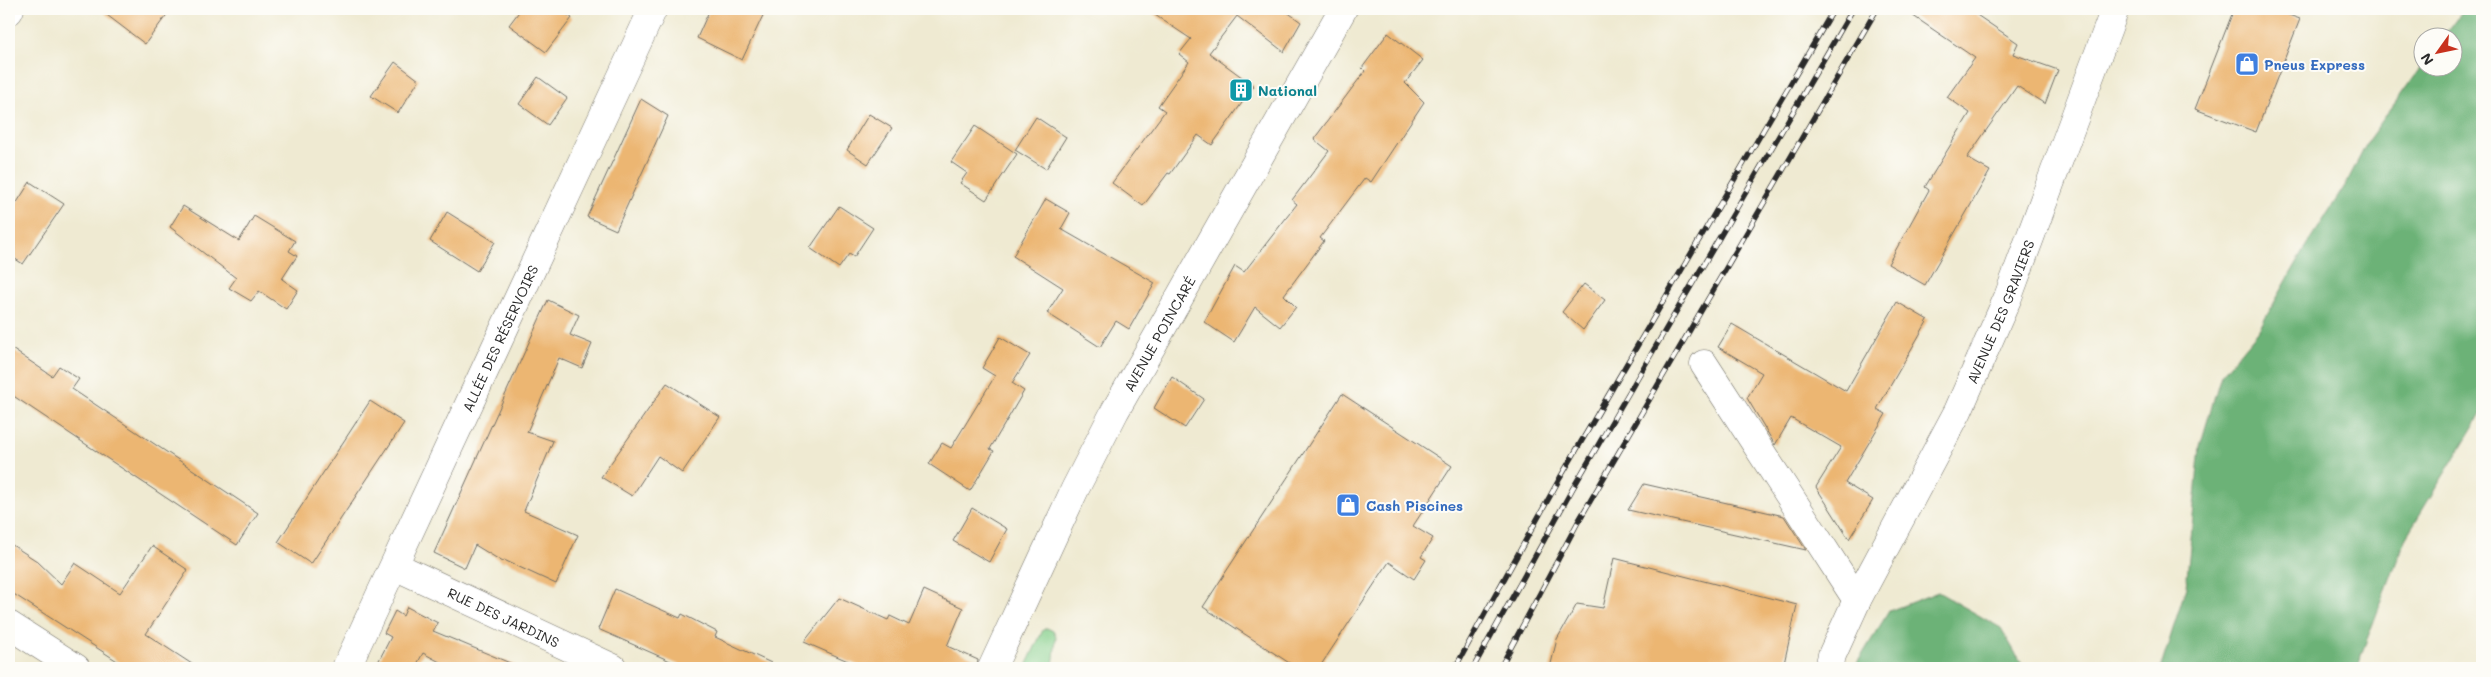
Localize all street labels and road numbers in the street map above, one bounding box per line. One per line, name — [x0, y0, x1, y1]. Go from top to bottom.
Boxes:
street label: AVENUE DES GRAVIERS — [1962, 237, 2038, 386]
street label: ALLÉE DES RÉSERVOIRS — [457, 261, 542, 415]
street label: AVENUE POINCARÉ — [1119, 272, 1199, 395]
street label: RUE DES JARDINS — [445, 583, 563, 651]

